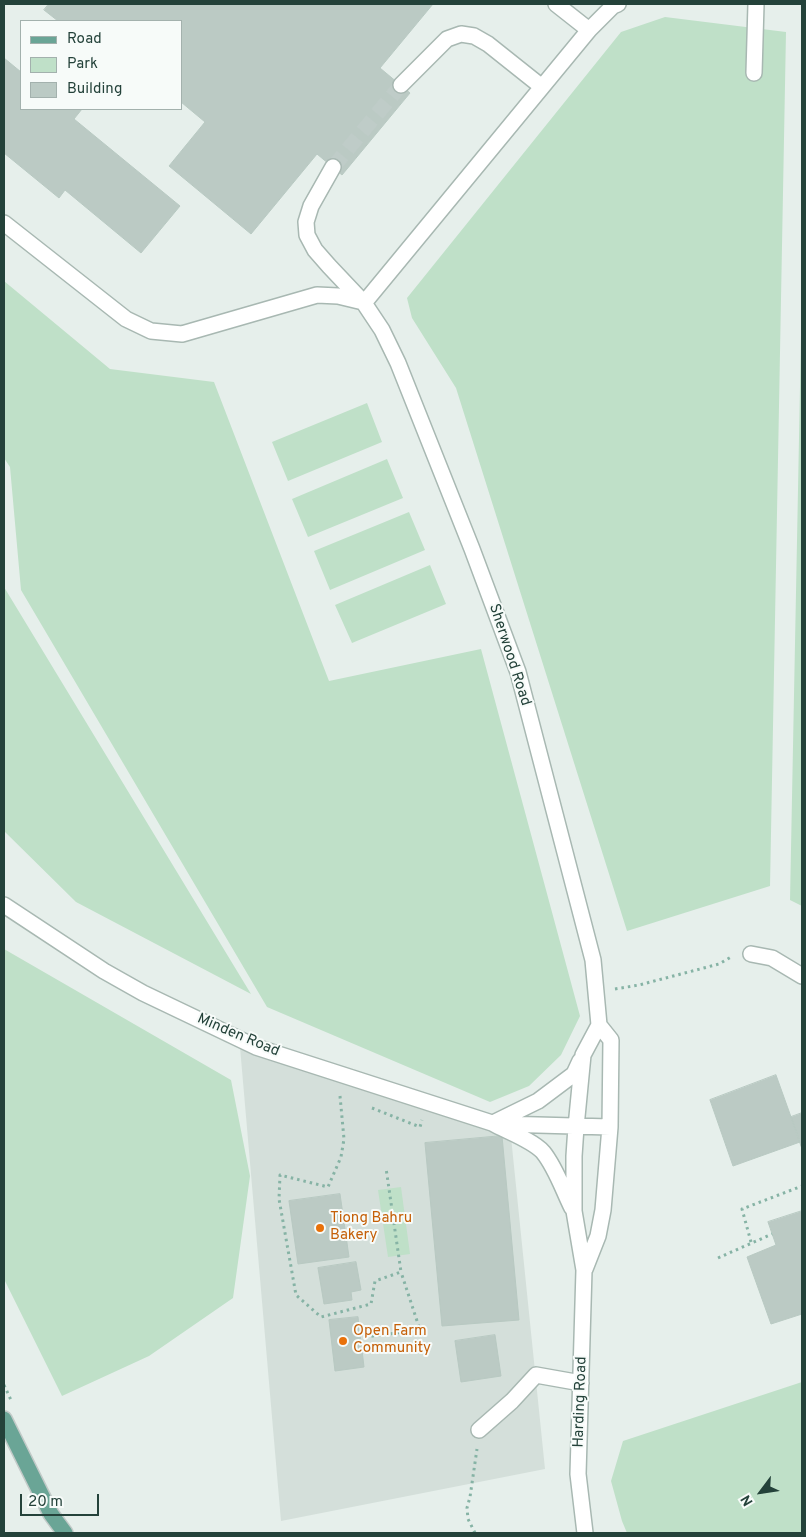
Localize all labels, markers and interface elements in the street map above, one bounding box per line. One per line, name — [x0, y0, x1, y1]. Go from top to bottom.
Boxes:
legend — [20, 20, 182, 110]
text: Road — [67, 30, 102, 49]
text: Park — [67, 55, 98, 74]
text: Building — [67, 80, 122, 99]
street label: Sherwood Road — [484, 602, 534, 708]
street label: Minden Road — [194, 1011, 282, 1061]
place label: Tiong Bahru Bakery — [330, 1210, 412, 1245]
marker: Tiong Bahru Bakery — [314, 1222, 326, 1234]
place label: Open Farm Community — [353, 1323, 431, 1358]
marker: Open Farm Community — [337, 1335, 349, 1347]
street label: Harding Road — [570, 1356, 592, 1448]
north arrow — [736, 1467, 786, 1517]
scale bar — [22, 1484, 101, 1516]
text: N — [738, 1491, 758, 1509]
text: 20 m — [28, 1493, 63, 1512]

